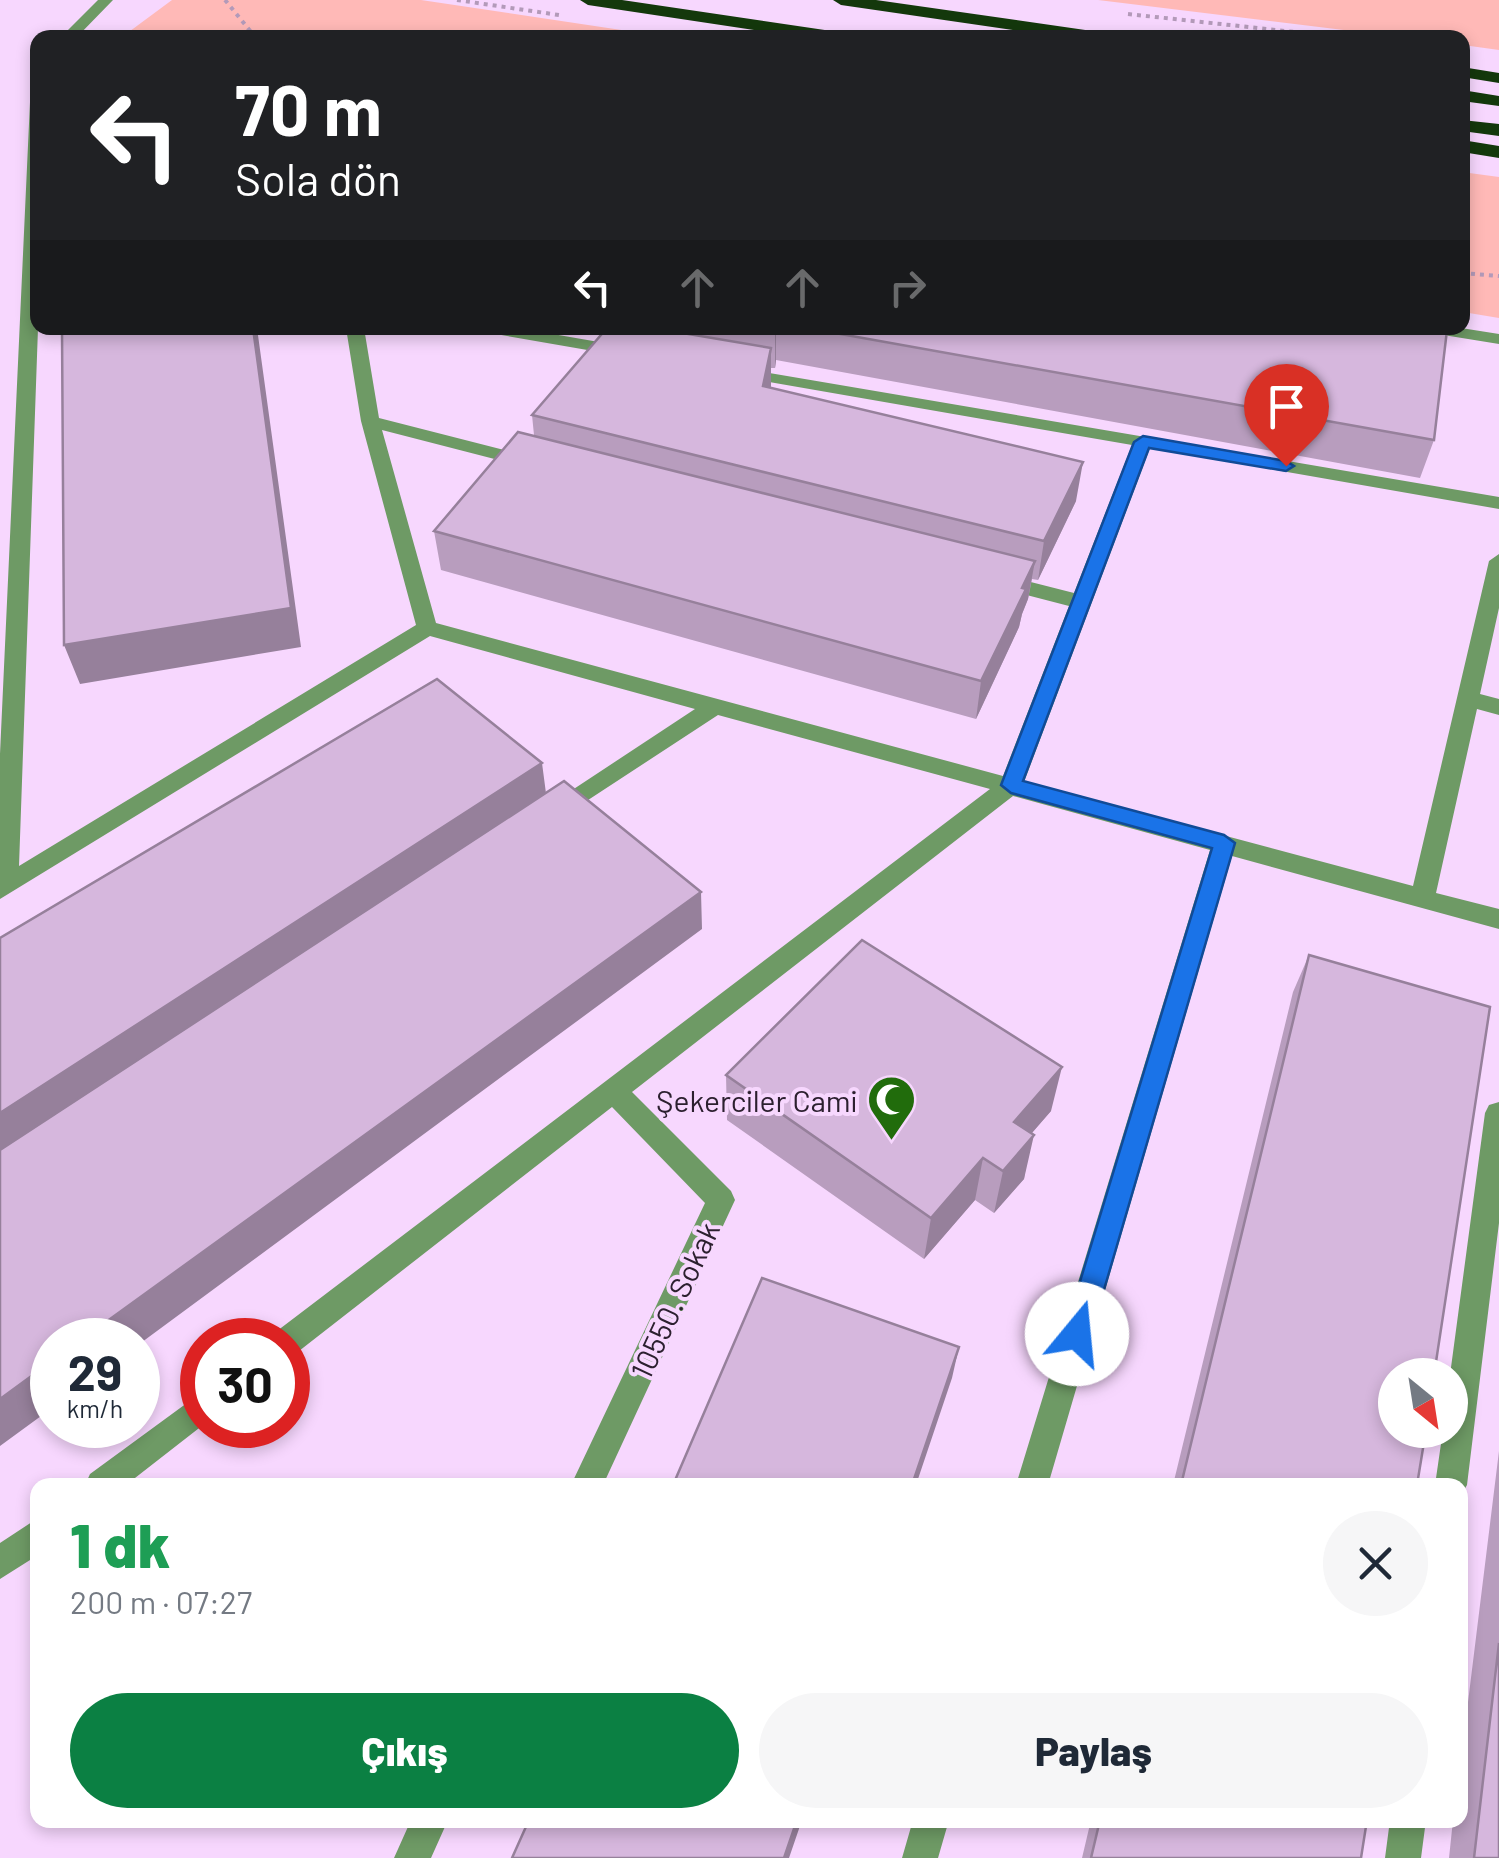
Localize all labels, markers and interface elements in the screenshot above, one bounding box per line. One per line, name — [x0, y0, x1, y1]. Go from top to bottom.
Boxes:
text: 70 m — [235, 66, 382, 150]
icon: left — [70, 70, 200, 200]
text: Sola dön — [235, 151, 401, 205]
icon: left — [565, 260, 620, 315]
icon: ahead — [670, 260, 725, 315]
icon: ahead — [775, 260, 830, 315]
icon: right — [880, 260, 935, 315]
pin — [1244, 364, 1329, 467]
icon: arrive — [1259, 379, 1314, 434]
mosque icon: Şekerciler Cami — [866, 1074, 918, 1142]
place label: Şekerciler Cami — [656, 1082, 857, 1118]
street label: 10550. Sokak — [622, 1216, 726, 1384]
position arrow — [1025, 1282, 1129, 1386]
speed limit sign: 30 — [180, 1318, 310, 1448]
text: 29 — [68, 1341, 122, 1401]
north arrow — [1378, 1358, 1468, 1448]
map controls — [1378, 1358, 1468, 1448]
text: km/h — [67, 1393, 123, 1423]
text: 1 dk — [70, 1508, 170, 1580]
button: close — [1323, 1511, 1428, 1616]
text: 200 m · 07:27 — [70, 1582, 252, 1620]
button: Çıkış — [70, 1693, 739, 1808]
button: Paylaş — [759, 1693, 1428, 1808]

